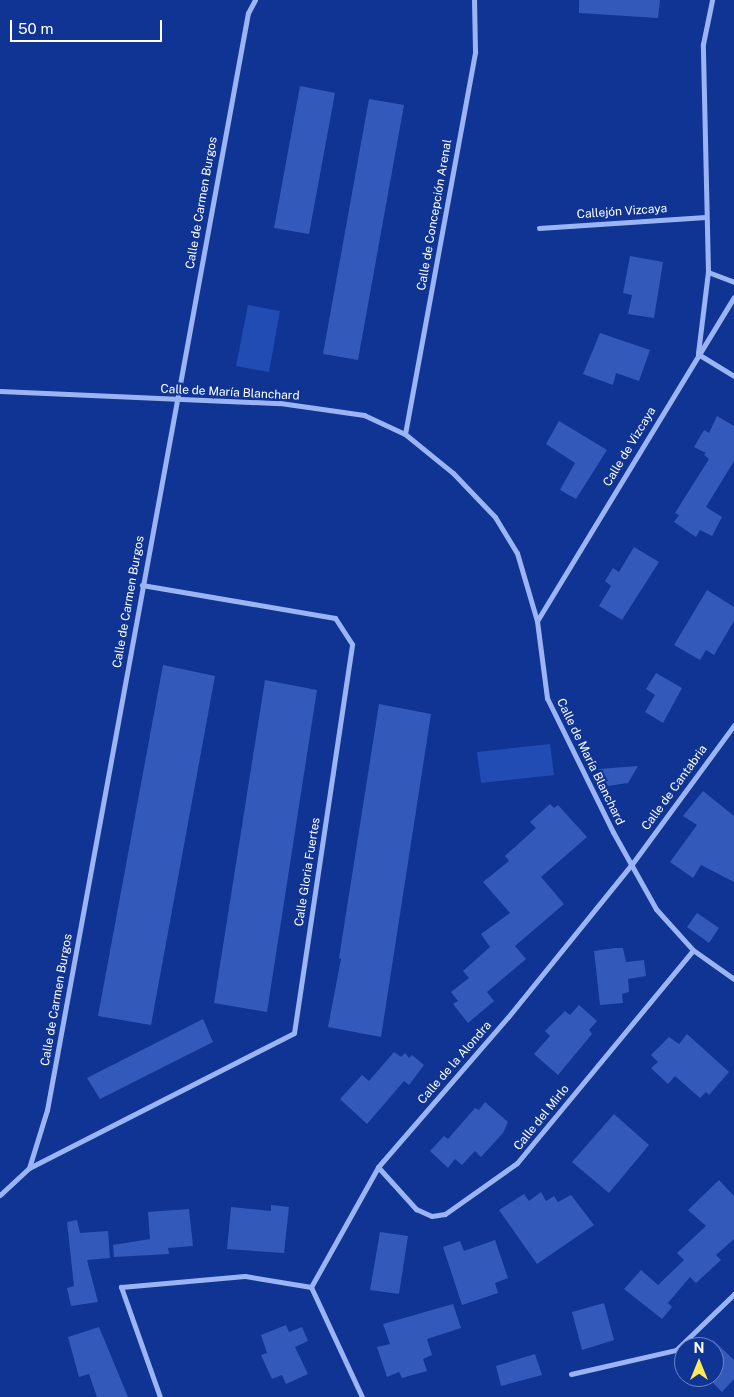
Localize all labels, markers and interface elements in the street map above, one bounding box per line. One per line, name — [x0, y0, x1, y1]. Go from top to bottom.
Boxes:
scale bar — [12, 10, 165, 42]
text: 50 m — [18, 20, 53, 37]
street label: Calle de Carmen Burgos — [183, 136, 221, 270]
street label: Calle de Concepción Arenal — [415, 138, 455, 292]
street label: Callejón Vizcaya — [576, 202, 668, 222]
street label: Calle de María Blanchard — [160, 382, 300, 404]
street label: Calle de Vizcaya — [600, 404, 660, 490]
street label: Calle de Carmen Burgos — [110, 535, 148, 669]
street label: Calle de María Blanchard — [553, 696, 627, 828]
street label: Calle de Cantabria — [639, 742, 711, 834]
street label: Calle Gloria Fuertes — [292, 817, 324, 927]
street label: Calle de Carmen Burgos — [38, 933, 76, 1067]
street label: Calle de la Alondra — [415, 1019, 495, 1107]
street label: Calle del Mirlo — [511, 1082, 573, 1154]
north arrow — [674, 1337, 724, 1387]
text: N — [694, 1340, 704, 1356]

